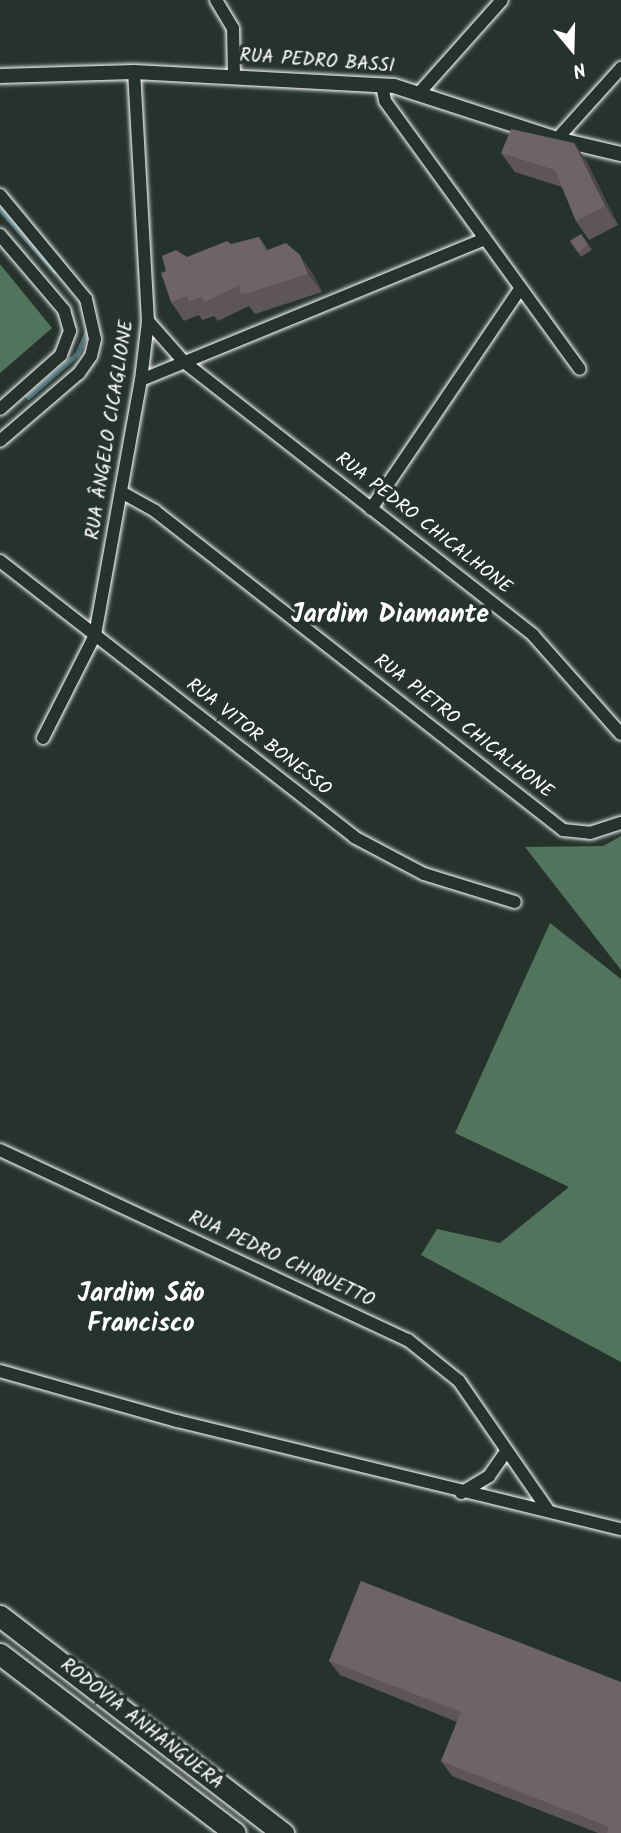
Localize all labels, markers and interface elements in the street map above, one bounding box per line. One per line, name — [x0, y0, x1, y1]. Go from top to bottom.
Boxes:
north arrow — [537, 14, 607, 84]
street label: RUA PEDRO BASSI — [239, 45, 395, 79]
text: N — [568, 53, 589, 85]
street label: RUA ÂNGELO CICAGLIONE — [82, 319, 140, 541]
street label: RUA PEDRO CHICALHONE — [330, 448, 516, 600]
district label: Jardim Diamante — [291, 600, 489, 632]
street label: RUA PIETRO CHICALHONE — [369, 650, 557, 804]
street label: RUA VITOR BONESSO — [181, 674, 335, 802]
street label: RUA PEDRO CHIQUETTO — [185, 1207, 377, 1313]
district label: Jardim São Francisco — [77, 1279, 205, 1340]
street label: RODOVIA ANHANGUERA — [55, 1654, 227, 1796]

